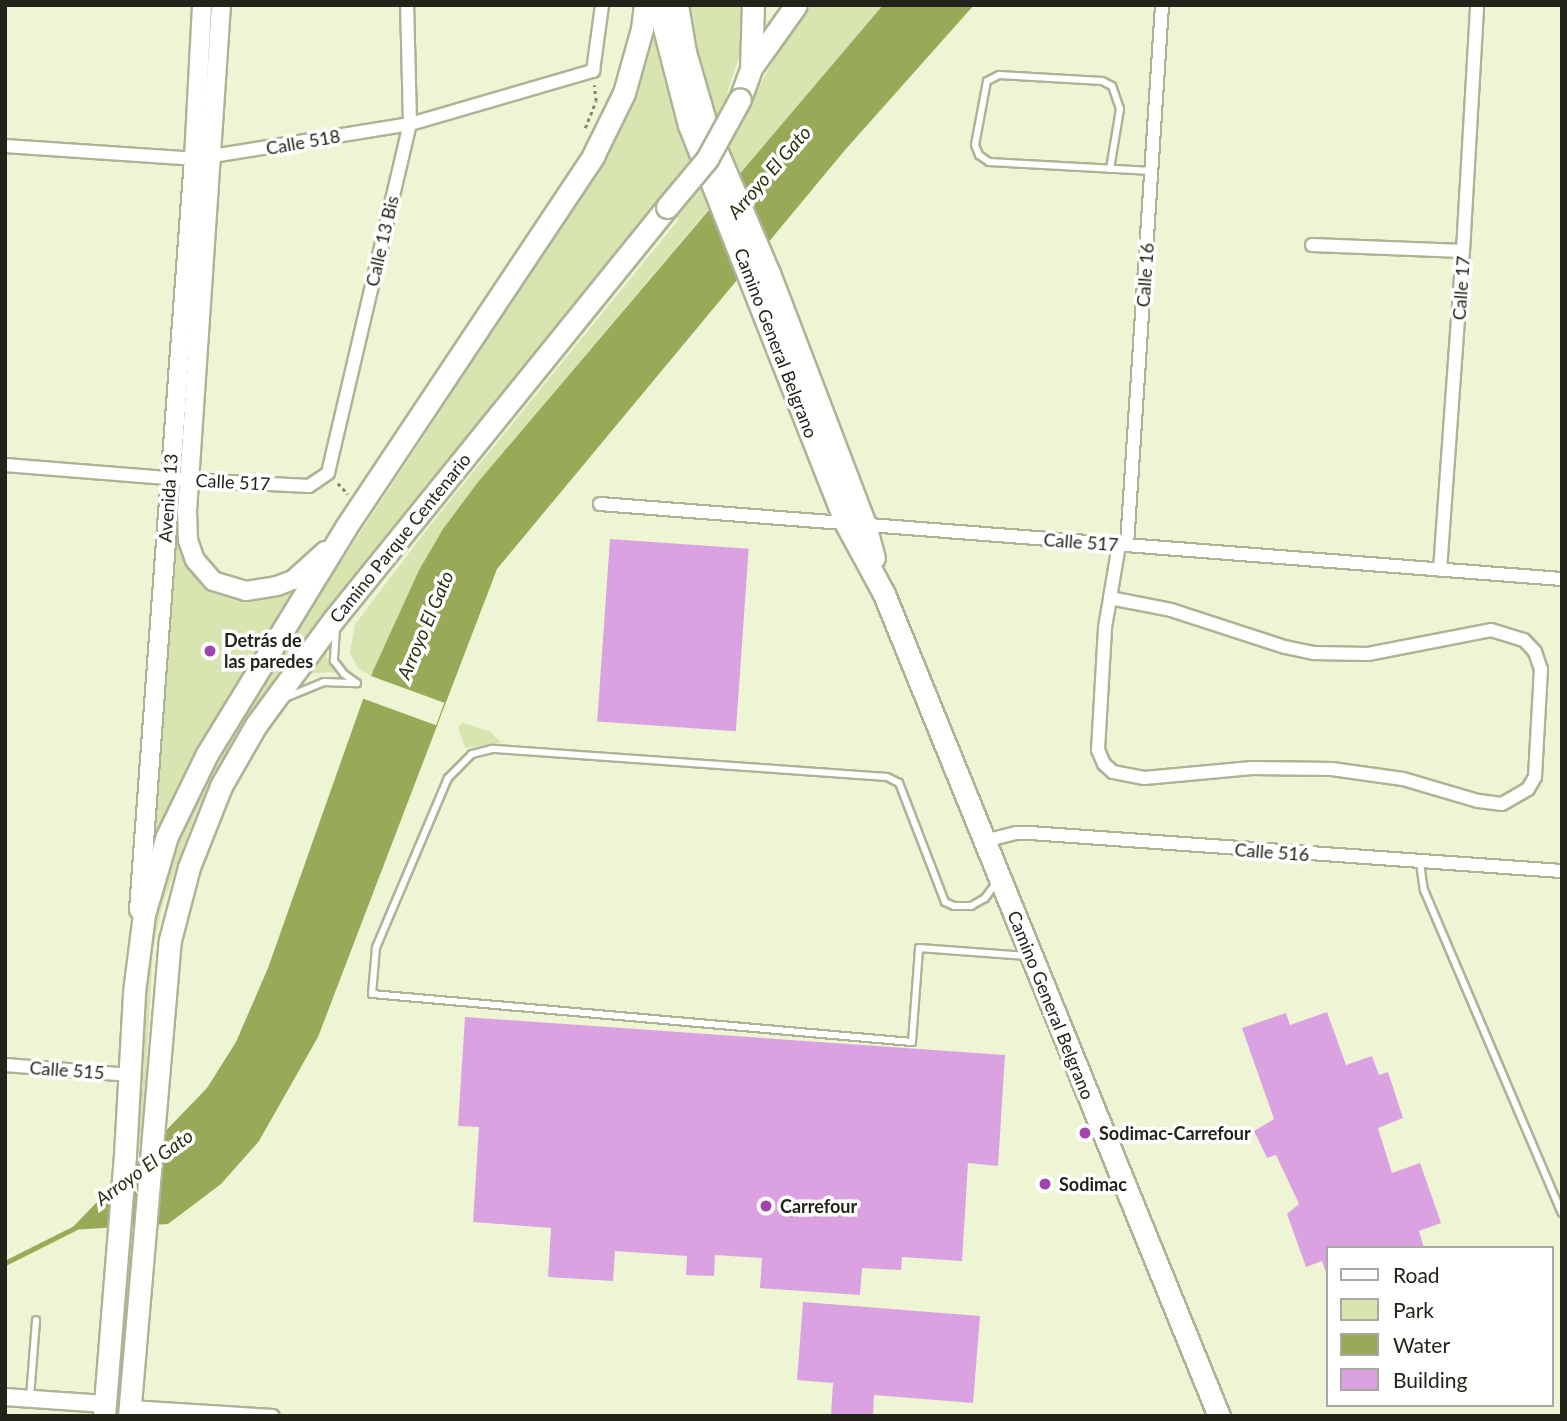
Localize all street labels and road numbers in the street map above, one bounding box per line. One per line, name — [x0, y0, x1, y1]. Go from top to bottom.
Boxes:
street label: Calle 518 — [264, 125, 342, 159]
street label: Calle 13 Bis — [361, 193, 403, 289]
street label: Calle 16 — [1132, 242, 1158, 308]
street label: Camino General Belgrano — [730, 245, 822, 441]
street label: Calle 17 — [1448, 255, 1474, 321]
street label: Camino Parque Centenario — [325, 449, 475, 627]
street label: Avenida 13 — [154, 453, 182, 543]
street label: Calle 517 — [195, 469, 271, 495]
street label: Calle 517 — [1043, 529, 1119, 555]
street label: Calle 516 — [1234, 839, 1310, 865]
street label: Camino General Belgrano — [1003, 908, 1099, 1102]
street label: Calle 515 — [29, 1057, 105, 1083]

